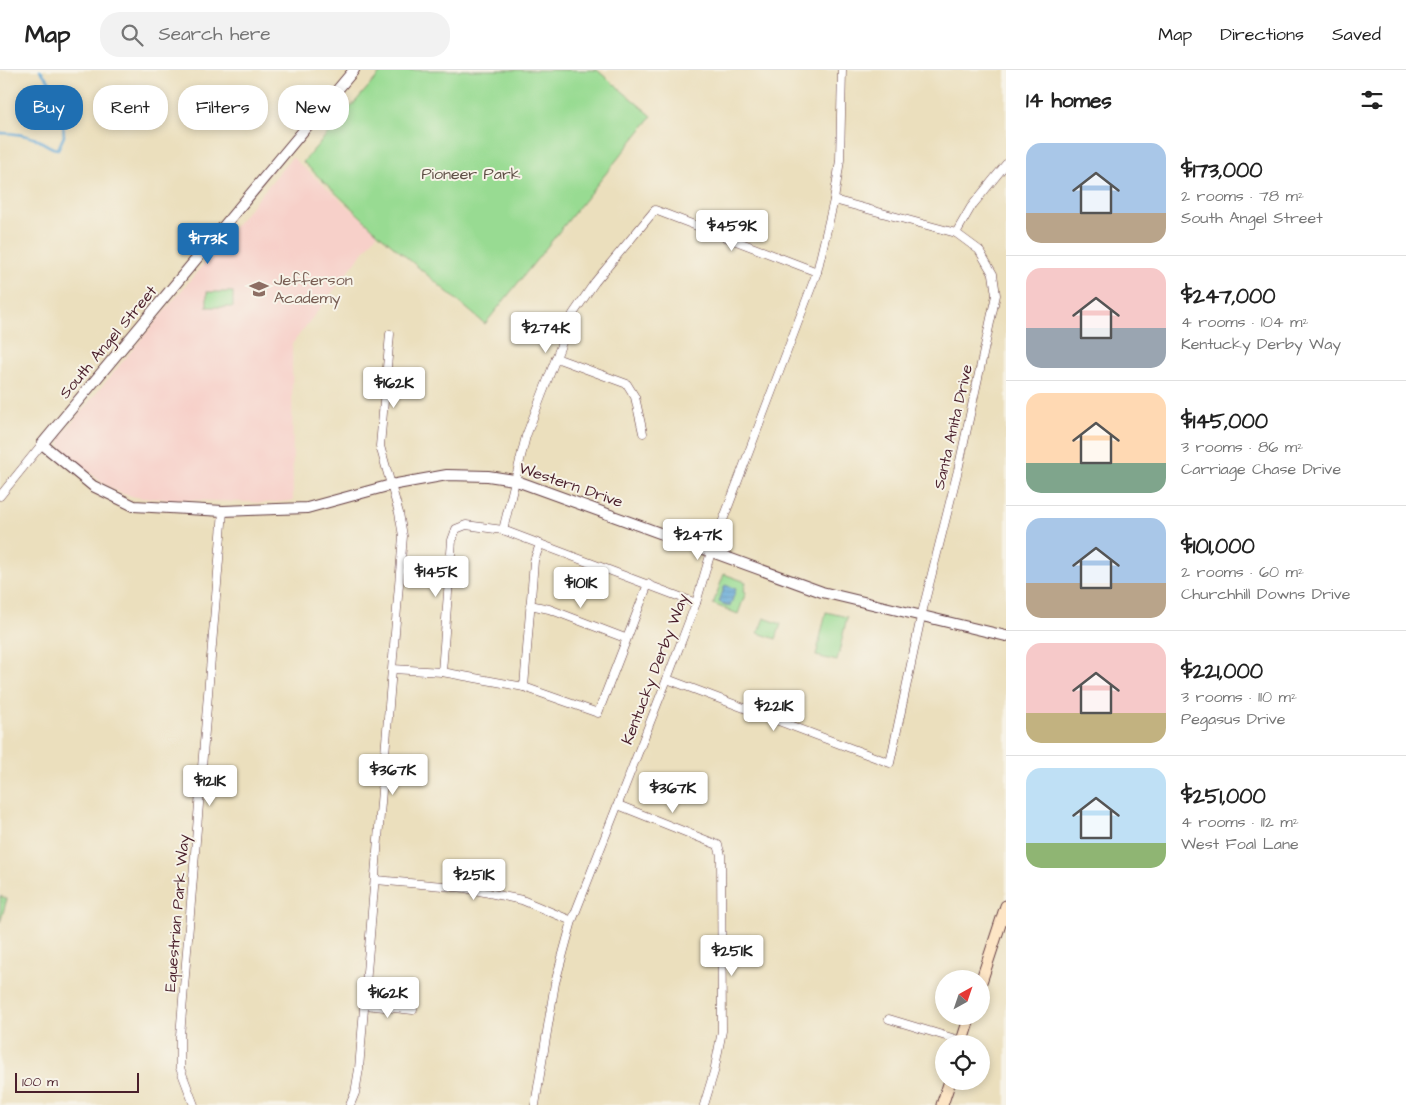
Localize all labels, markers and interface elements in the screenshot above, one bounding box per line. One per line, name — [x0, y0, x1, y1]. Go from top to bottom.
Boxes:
search box — [100, 12, 450, 57]
text: Map — [25, 18, 70, 52]
icon: search — [118, 21, 146, 49]
text: Search here — [158, 21, 271, 48]
text: Map — [1158, 22, 1192, 47]
text: Directions — [1220, 22, 1304, 47]
text: Saved — [1332, 22, 1381, 47]
chip: Buy — [15, 85, 83, 130]
chip: Rent — [93, 85, 168, 130]
chip: Filters — [178, 85, 268, 130]
chip: New — [278, 85, 349, 130]
text: 14 homes — [1026, 86, 1112, 115]
icon: filters — [1358, 86, 1386, 114]
text: $173,000 — [1181, 156, 1262, 185]
park label: Pioneer Park — [421, 163, 521, 185]
icon: home — [1066, 163, 1126, 223]
text: 2 rooms · 78 m² — [1181, 185, 1304, 207]
text: South Angel Street — [1181, 207, 1323, 229]
pin: $459K — [697, 210, 767, 252]
text: $459K — [707, 215, 757, 237]
pin: $173K — [173, 222, 243, 265]
text: $173K — [189, 228, 227, 250]
place label: Jefferson Academy — [274, 269, 353, 310]
school or university icon: Jefferson Academy — [248, 278, 270, 300]
street label: South Angel Street — [54, 280, 163, 404]
text: $247,000 — [1181, 282, 1275, 311]
icon: home — [1066, 288, 1126, 348]
text: 4 rooms · 104 m² — [1181, 311, 1309, 333]
pin: $274K — [511, 312, 581, 354]
text: $274K — [522, 317, 570, 339]
text: Kentucky Derby Way — [1181, 333, 1341, 355]
street label: Santa Anita Drive — [928, 362, 978, 492]
pin: $162K — [359, 366, 429, 409]
text: $162K — [374, 372, 414, 394]
text: $145,000 — [1181, 407, 1268, 436]
icon: home — [1066, 413, 1126, 473]
text: 3 rooms · 86 m² — [1181, 436, 1303, 458]
street label: Western Drive — [516, 457, 626, 513]
text: Carriage Chase Drive — [1181, 458, 1341, 480]
pin: $247K — [663, 518, 733, 561]
text: $247K — [674, 524, 722, 546]
text: $101,000 — [1181, 532, 1255, 561]
icon: home — [1066, 538, 1126, 598]
pin: $145K — [401, 556, 471, 598]
text: $145K — [415, 561, 457, 583]
text: 2 rooms · 60 m² — [1181, 561, 1304, 583]
pin: $101K — [546, 566, 616, 609]
text: $101K — [565, 572, 597, 594]
text: Churchhill Downs Drive — [1181, 583, 1350, 605]
street label: Kentucky Derby Way — [616, 590, 695, 748]
text: $221,000 — [1181, 657, 1263, 686]
icon: home — [1066, 663, 1126, 723]
text: 3 rooms · 110 m² — [1181, 686, 1297, 708]
pin: $221K — [739, 690, 809, 732]
text: $221K — [755, 695, 793, 717]
text: Pegasus Drive — [1181, 708, 1285, 730]
pin: $367K — [358, 754, 428, 796]
text: $367K — [370, 759, 416, 781]
pin: $121K — [175, 764, 245, 807]
text: $121K — [194, 770, 226, 792]
pin: $367K — [638, 772, 708, 814]
text: $367K — [650, 777, 696, 799]
text: $251,000 — [1181, 782, 1266, 811]
icon: home — [1066, 788, 1126, 848]
text: 4 rooms · 112 m² — [1181, 811, 1299, 833]
street label: Equestrian Park Way — [159, 833, 196, 993]
text: West Foal Lane — [1181, 833, 1299, 855]
pin: $251K — [439, 858, 509, 901]
text: $251K — [453, 864, 495, 886]
pin: $251K — [697, 934, 767, 977]
text: $251K — [711, 940, 753, 962]
north arrow — [935, 970, 990, 1025]
map controls — [935, 970, 990, 1090]
pin: $162K — [353, 976, 423, 1019]
text: $162K — [368, 982, 408, 1004]
button: locate — [935, 1035, 990, 1090]
scale bar — [15, 1070, 139, 1093]
text: 100 m — [22, 1072, 58, 1092]

